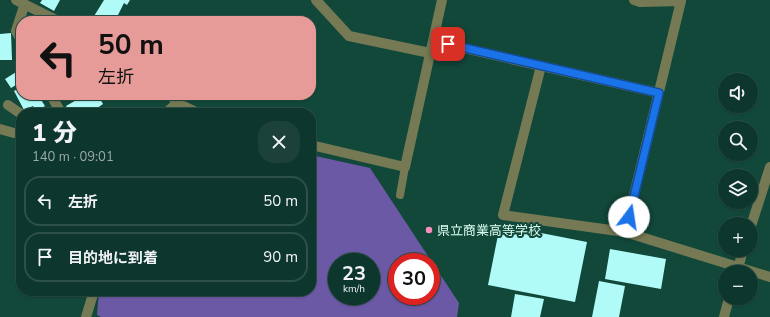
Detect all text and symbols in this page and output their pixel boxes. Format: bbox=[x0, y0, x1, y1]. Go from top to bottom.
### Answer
text: 50 m bbox=[98, 26, 164, 64]
pin bbox=[431, 27, 465, 61]
icon: left bbox=[32, 32, 84, 84]
icon: arrive bbox=[437, 33, 459, 55]
text: 左折 bbox=[98, 65, 134, 89]
map controls bbox=[718, 73, 758, 305]
button: sound bbox=[718, 73, 758, 113]
text: 1 分 bbox=[32, 117, 77, 149]
button: close bbox=[258, 121, 300, 163]
button: search bbox=[718, 121, 758, 161]
text: 140 m · 09:01 bbox=[32, 148, 114, 166]
button: layers bbox=[718, 169, 758, 209]
icon: left bbox=[34, 190, 56, 212]
text: 50 m bbox=[263, 191, 298, 211]
text: 左折 bbox=[68, 192, 98, 212]
position arrow bbox=[608, 196, 650, 238]
button: + bbox=[718, 217, 758, 257]
place label: 県立商業高等学校 bbox=[437, 222, 541, 240]
marker: 県立商業高等学校 bbox=[424, 225, 434, 235]
icon: arrive bbox=[34, 246, 56, 268]
text: 90 m bbox=[263, 247, 298, 267]
text: 目的地に到着 bbox=[68, 248, 158, 268]
speed limit sign: 30 bbox=[388, 253, 440, 305]
text: 23 bbox=[342, 260, 366, 287]
button: − bbox=[718, 265, 758, 305]
text: km/h bbox=[343, 282, 365, 296]

